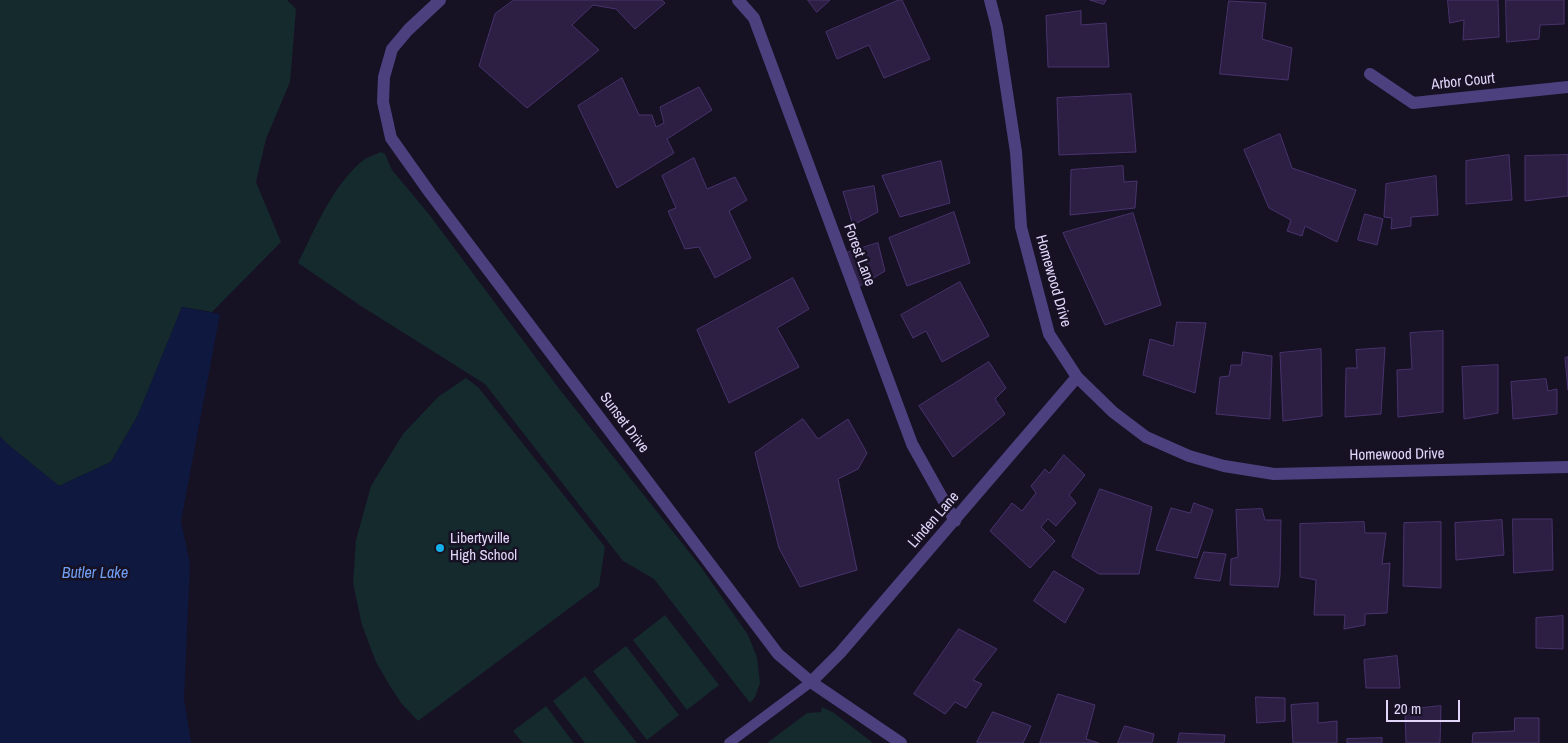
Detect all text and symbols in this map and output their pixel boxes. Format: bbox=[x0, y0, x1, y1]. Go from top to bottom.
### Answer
street label: Arbor Court bbox=[1430, 70, 1496, 94]
street label: Forest Lane bbox=[839, 221, 879, 289]
street label: Homewood Drive bbox=[1031, 233, 1075, 329]
street label: Sunset Drive bbox=[595, 389, 653, 457]
street label: Homewood Drive bbox=[1349, 445, 1445, 465]
street label: Linden Lane bbox=[905, 488, 963, 552]
place label: Libertyville High School bbox=[450, 530, 517, 565]
marker: Libertyville High School bbox=[434, 542, 446, 554]
water label: Butler Lake bbox=[62, 564, 128, 584]
scale bar bbox=[1388, 690, 1462, 722]
text: 20 m bbox=[1394, 698, 1421, 719]

